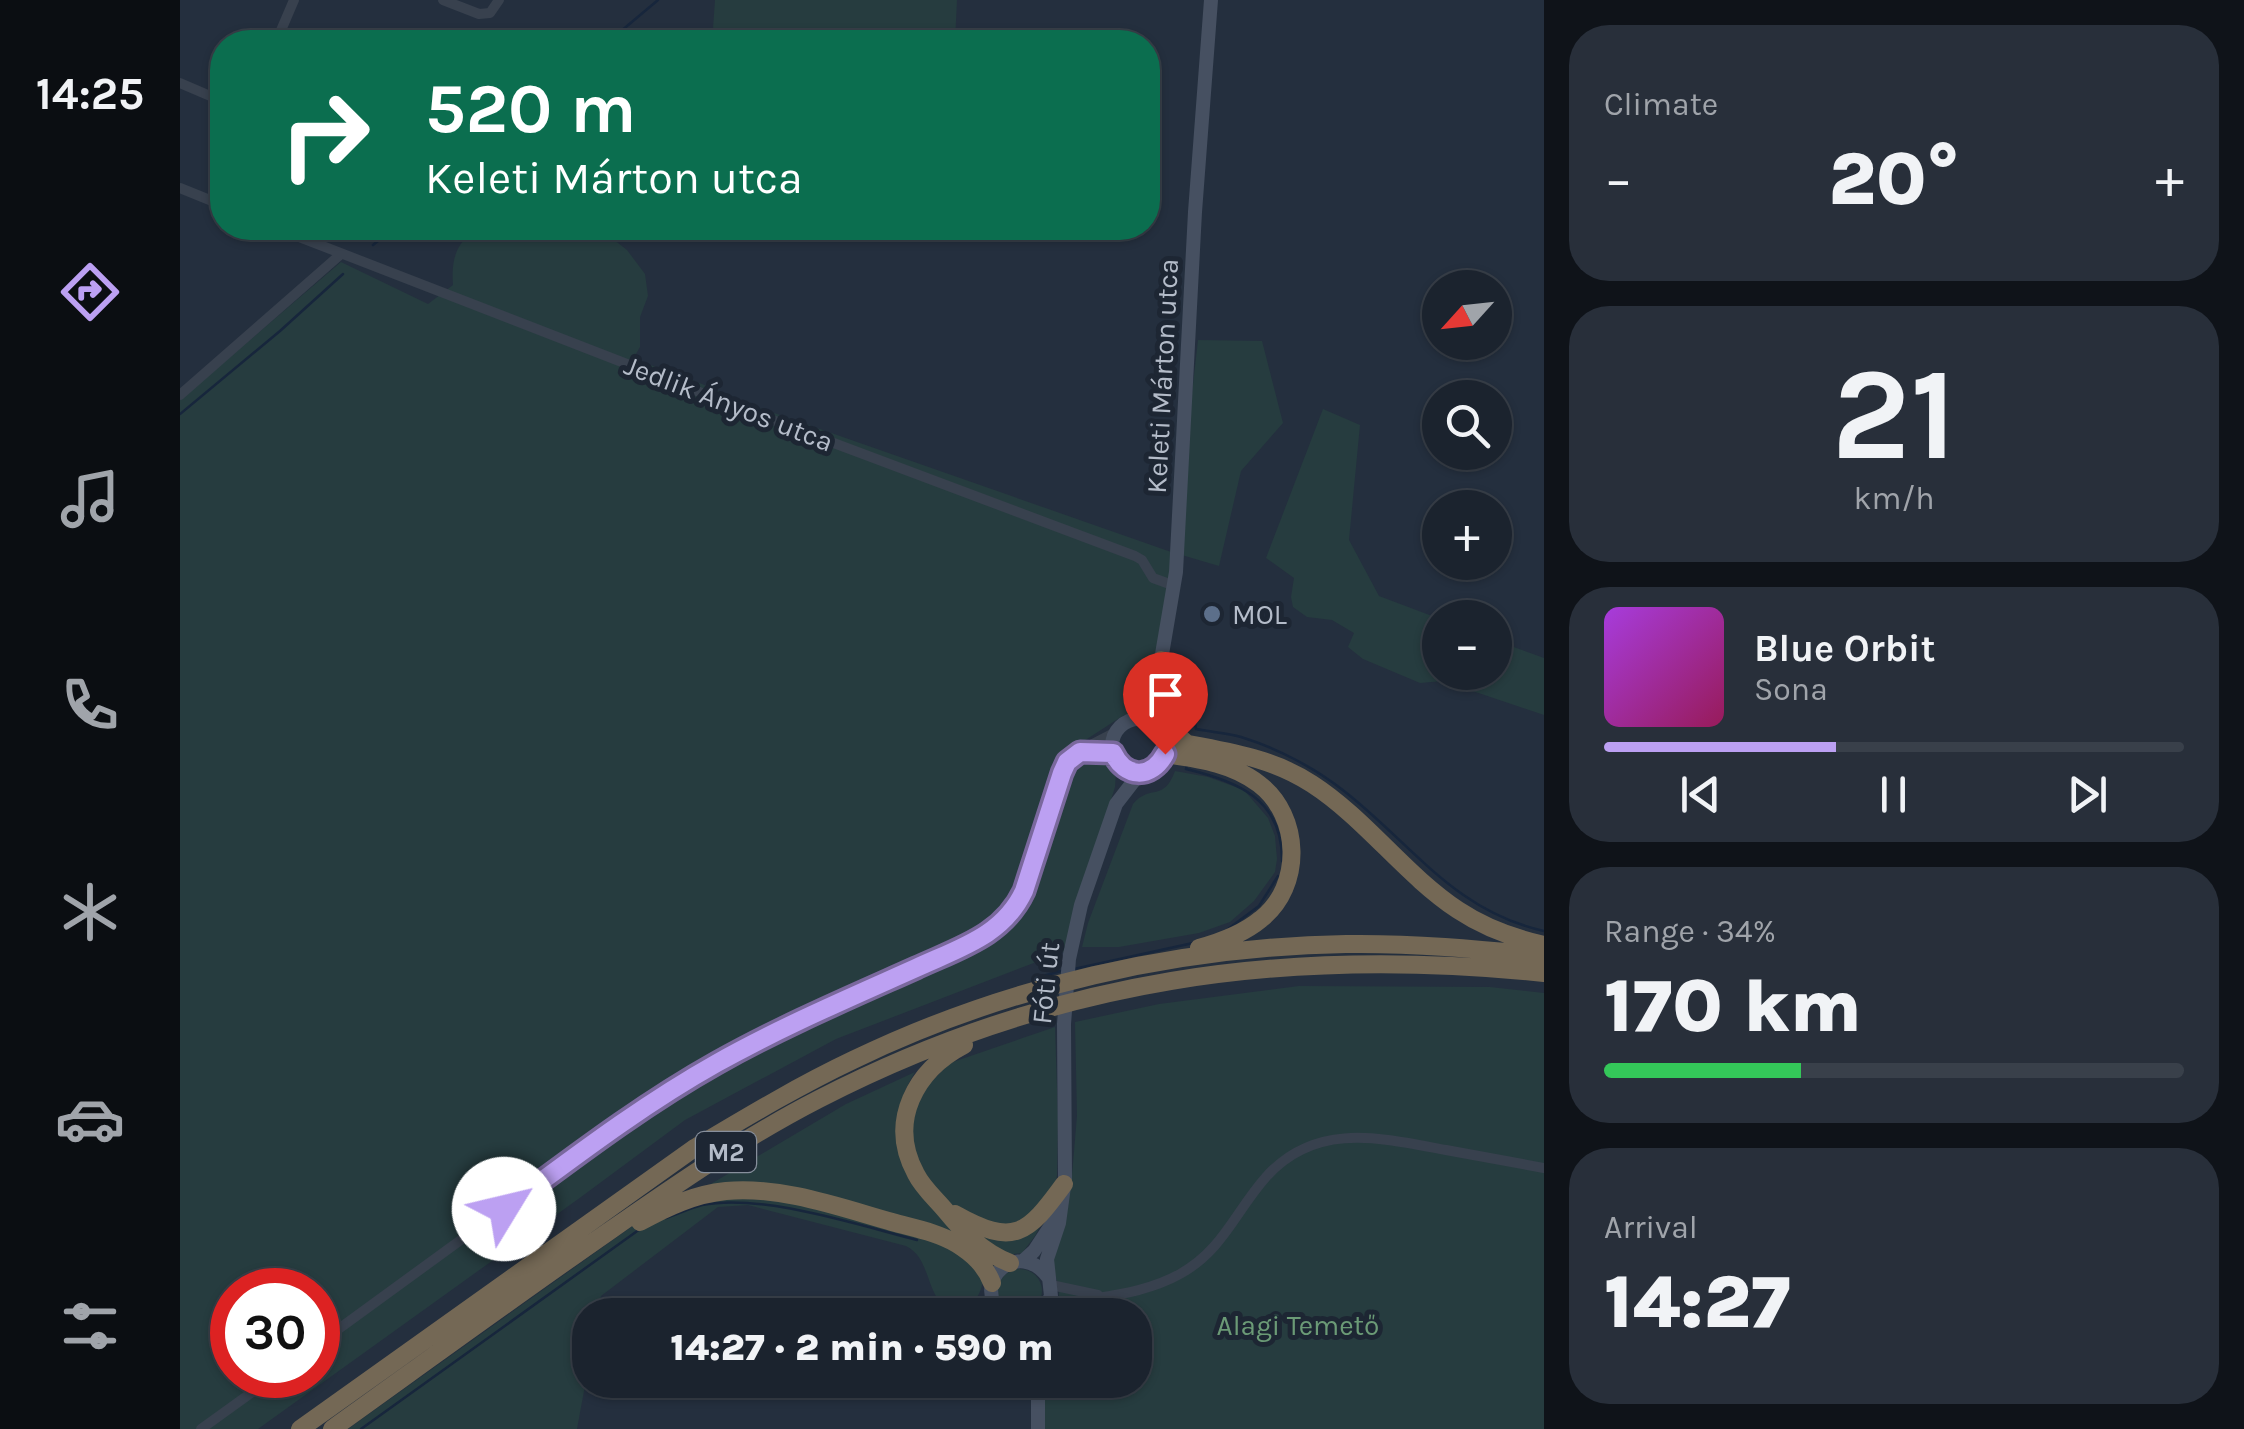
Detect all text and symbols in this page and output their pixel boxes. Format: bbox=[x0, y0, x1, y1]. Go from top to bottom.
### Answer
text: 14:25 bbox=[36, 68, 144, 120]
text: 520 m bbox=[425, 68, 637, 150]
icon: right bbox=[260, 70, 390, 200]
text: Climate bbox=[1604, 86, 1718, 123]
text: 20° bbox=[1829, 135, 1959, 223]
text: − bbox=[1604, 147, 1633, 211]
text: + bbox=[2155, 147, 2184, 211]
text: Keleti Márton utca bbox=[425, 152, 803, 204]
icon: directions bbox=[55, 257, 125, 327]
street label: Keleti Márton utca bbox=[1140, 258, 1185, 494]
north arrow bbox=[1422, 270, 1512, 360]
map controls bbox=[1422, 270, 1512, 690]
text: 21 bbox=[1832, 339, 1957, 491]
street label: Jedlik Ányos utca bbox=[620, 348, 838, 458]
button: search bbox=[1422, 380, 1512, 470]
icon: music bbox=[55, 464, 125, 534]
text: km/h bbox=[1853, 480, 1935, 517]
button: + bbox=[1422, 490, 1512, 580]
place label: MOL bbox=[1232, 598, 1287, 631]
button: − bbox=[1422, 600, 1512, 690]
marker: MOL bbox=[1201, 603, 1223, 625]
text: Blue Orbit bbox=[1754, 626, 1935, 671]
pin bbox=[1123, 652, 1208, 755]
icon: arrive bbox=[1138, 667, 1193, 722]
icon: phone bbox=[55, 670, 125, 740]
text: Sona bbox=[1754, 671, 1828, 708]
icon: previous bbox=[1673, 767, 1728, 822]
icon: pause bbox=[1866, 767, 1921, 822]
icon: next bbox=[2060, 767, 2115, 822]
icon: climate bbox=[55, 877, 125, 947]
text: Range · 34% bbox=[1604, 913, 1776, 950]
street label: Fóti út bbox=[1025, 940, 1066, 1026]
text: 170 km bbox=[1604, 962, 1862, 1050]
icon: car bbox=[55, 1084, 125, 1154]
road number: M2 bbox=[696, 1132, 756, 1172]
position arrow bbox=[452, 1157, 556, 1261]
text: Arrival bbox=[1604, 1209, 1698, 1246]
text: 14:27 bbox=[1604, 1258, 1791, 1346]
speed limit sign: 30 bbox=[210, 1268, 340, 1398]
icon: filters bbox=[55, 1291, 125, 1361]
park label: Alagi Temető bbox=[1217, 1309, 1379, 1342]
text: 14:27 · 2 min · 590 m bbox=[670, 1325, 1054, 1370]

